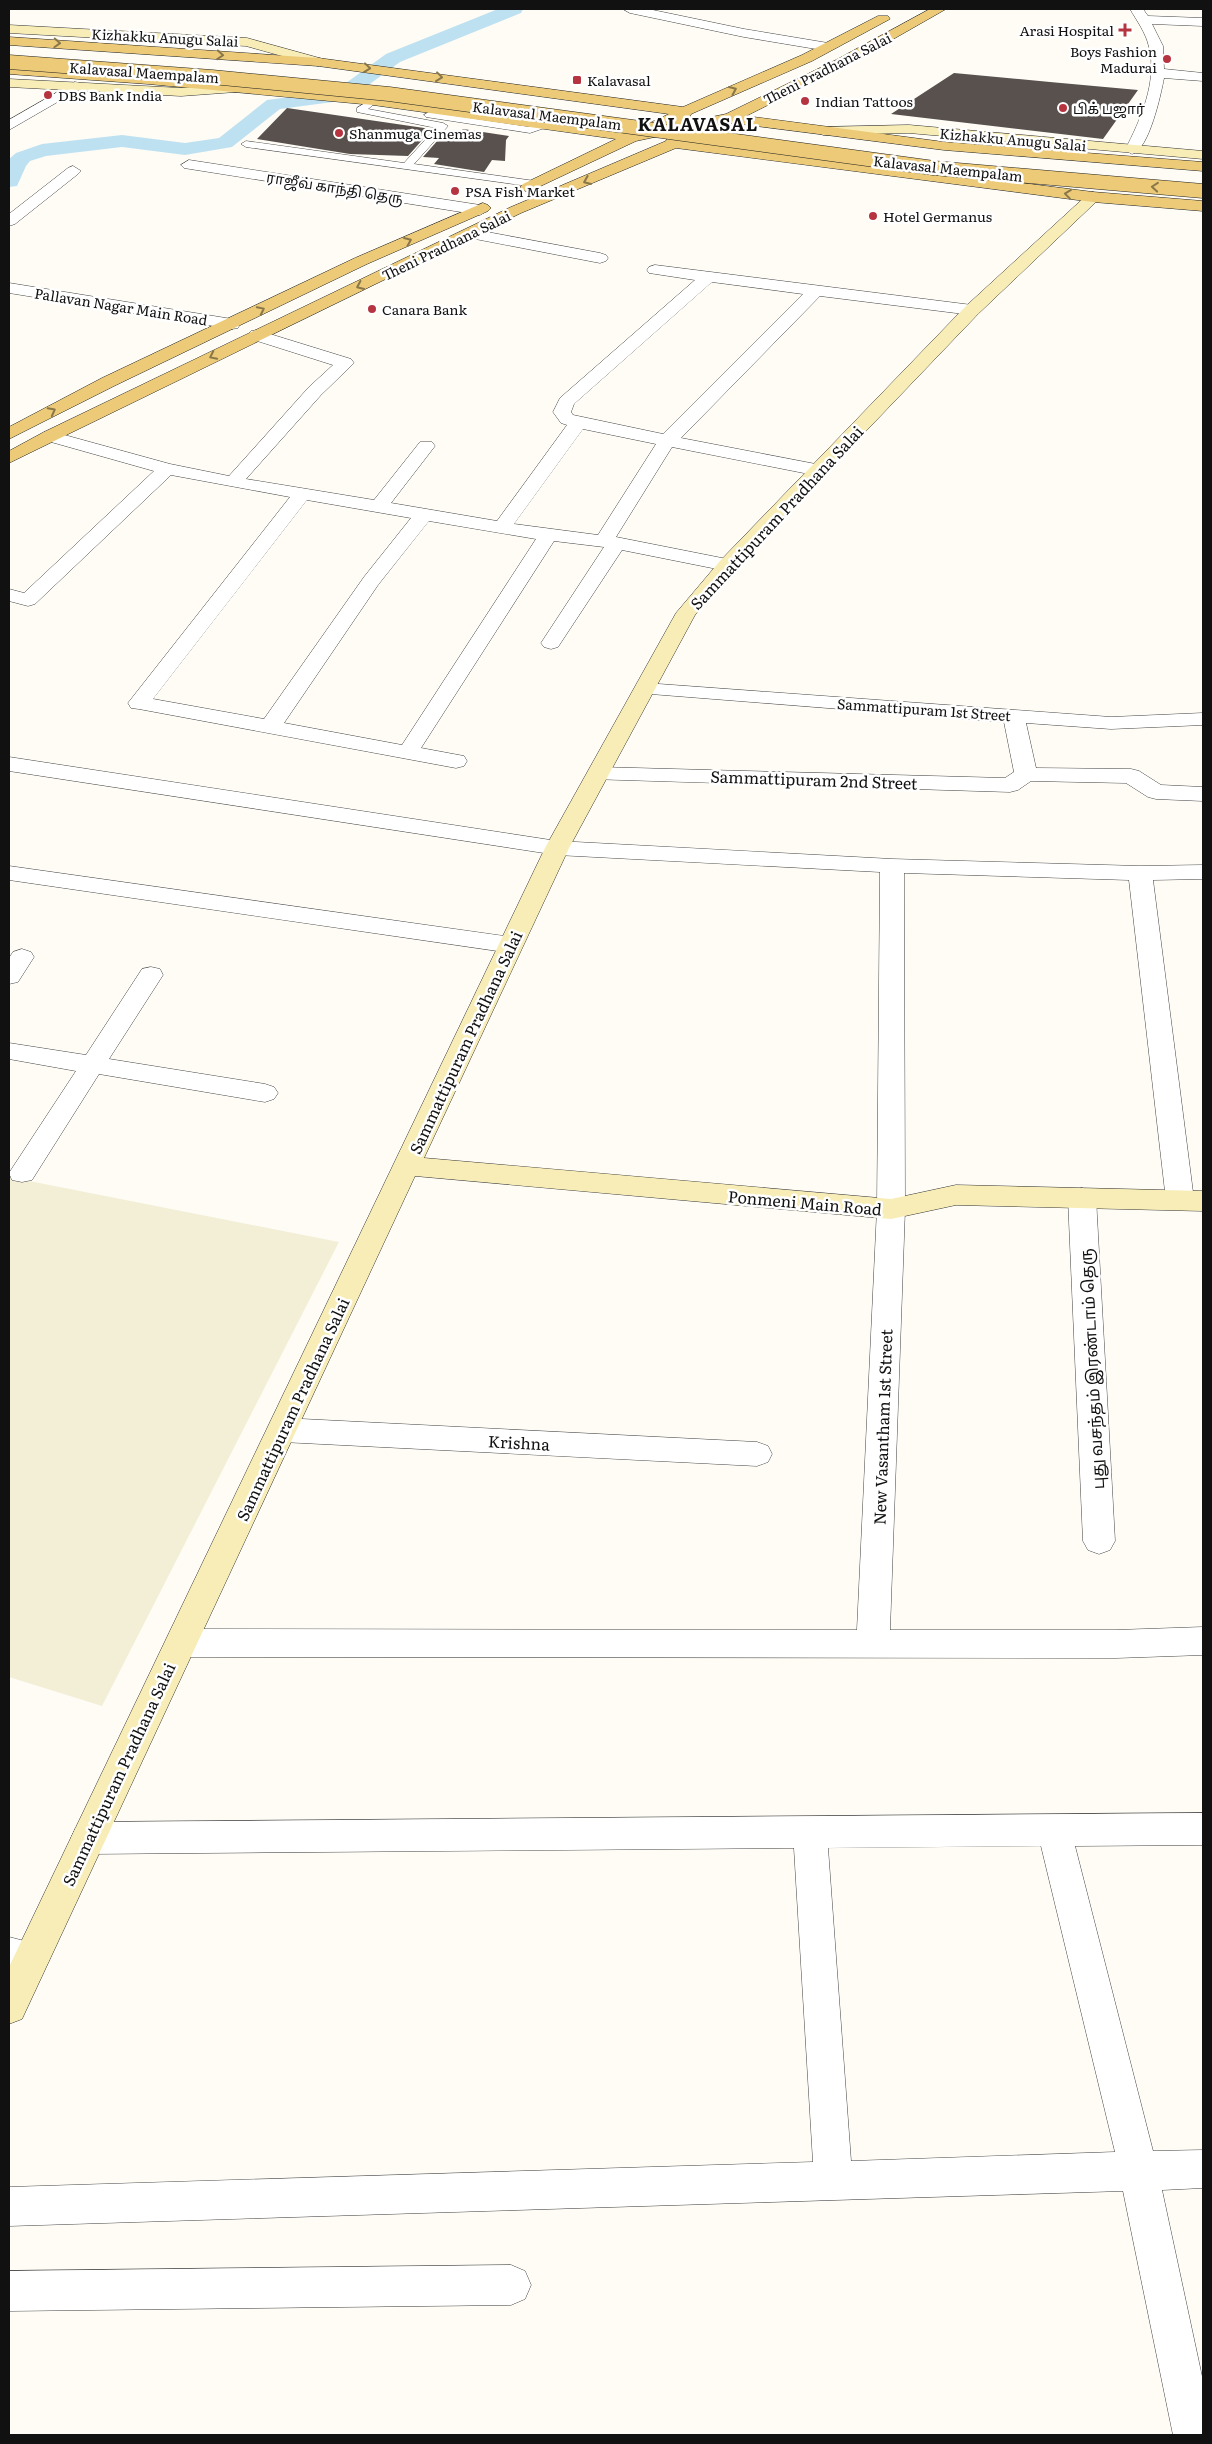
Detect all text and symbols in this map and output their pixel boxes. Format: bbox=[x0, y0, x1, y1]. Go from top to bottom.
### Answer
place label: Arasi Hospital bbox=[1020, 20, 1114, 40]
street label: Kizhakku Anugu Salai bbox=[91, 23, 239, 51]
marker: Arasi Hospital bbox=[1118, 23, 1132, 37]
street label: Theni Pradhana Salai bbox=[760, 27, 895, 109]
one-way arrow bbox=[54, 38, 62, 49]
place label: Boys Fashion Madurai bbox=[1070, 41, 1157, 77]
one-way arrow bbox=[216, 49, 224, 60]
marker: Boys Fashion Madurai bbox=[1161, 53, 1173, 65]
street label: Kalavasal Maempalam bbox=[68, 57, 220, 87]
one-way arrow bbox=[364, 63, 372, 74]
place label: Kalavasal bbox=[587, 70, 651, 90]
one-way arrow bbox=[436, 71, 444, 82]
marker: Kalavasal bbox=[571, 74, 583, 86]
place label: DBS Bank India bbox=[58, 85, 163, 105]
one-way arrow bbox=[728, 86, 737, 97]
marker: DBS Bank India bbox=[42, 89, 54, 101]
place label: Indian Tattoos bbox=[815, 91, 913, 111]
marker: Indian Tattoos bbox=[799, 95, 811, 107]
street label: Kalavasal Maempalam bbox=[471, 96, 623, 134]
place label: பிக் பஜார் bbox=[1073, 98, 1145, 119]
marker: பிக் பஜார் bbox=[1057, 102, 1069, 114]
district label: KALAVASAL bbox=[638, 110, 758, 137]
place label: Shanmuga Cinemas bbox=[349, 123, 481, 143]
street label: Kizhakku Anugu Salai bbox=[939, 123, 1088, 155]
marker: Shanmuga Cinemas bbox=[333, 127, 345, 139]
street label: Kalavasal Maempalam bbox=[872, 150, 1024, 186]
street label: ராஜீவ் காந்தி தெரு bbox=[265, 166, 405, 209]
one-way arrow bbox=[583, 175, 592, 185]
place label: PSA Fish Market bbox=[465, 181, 575, 201]
one-way arrow bbox=[1150, 182, 1158, 193]
marker: PSA Fish Market bbox=[449, 185, 461, 197]
one-way arrow bbox=[1063, 189, 1071, 200]
street label: Theni Pradhana Salai bbox=[378, 205, 514, 285]
place label: Hotel Germanus bbox=[883, 206, 992, 226]
marker: Hotel Germanus bbox=[867, 210, 879, 222]
one-way arrow bbox=[403, 236, 412, 247]
one-way arrow bbox=[356, 280, 365, 291]
street label: Pallavan Nagar Main Road bbox=[33, 282, 209, 330]
place label: Canara Bank bbox=[382, 299, 468, 319]
marker: Canara Bank bbox=[366, 303, 378, 315]
one-way arrow bbox=[256, 306, 265, 316]
one-way arrow bbox=[210, 350, 219, 360]
one-way arrow bbox=[47, 407, 56, 417]
street label: Sammattipuram Pradhana Salai bbox=[684, 420, 868, 614]
street label: Sammattipuram 1st Street bbox=[837, 693, 1012, 725]
street label: Sammattipuram 2nd Street bbox=[710, 763, 918, 795]
street label: Sammattipuram Pradhana Salai bbox=[403, 926, 527, 1158]
street label: Ponmeni Main Road bbox=[727, 1183, 883, 1221]
street label: புது வசந்தம் இரண்டாம் தெரு bbox=[1073, 1248, 1110, 1490]
street label: Sammattipuram Pradhana Salai bbox=[230, 1293, 354, 1525]
street label: New Vasantham 1st Street bbox=[867, 1328, 897, 1525]
street label: Krishna bbox=[487, 1428, 551, 1456]
street label: Sammattipuram Pradhana Salai bbox=[56, 1658, 180, 1890]

